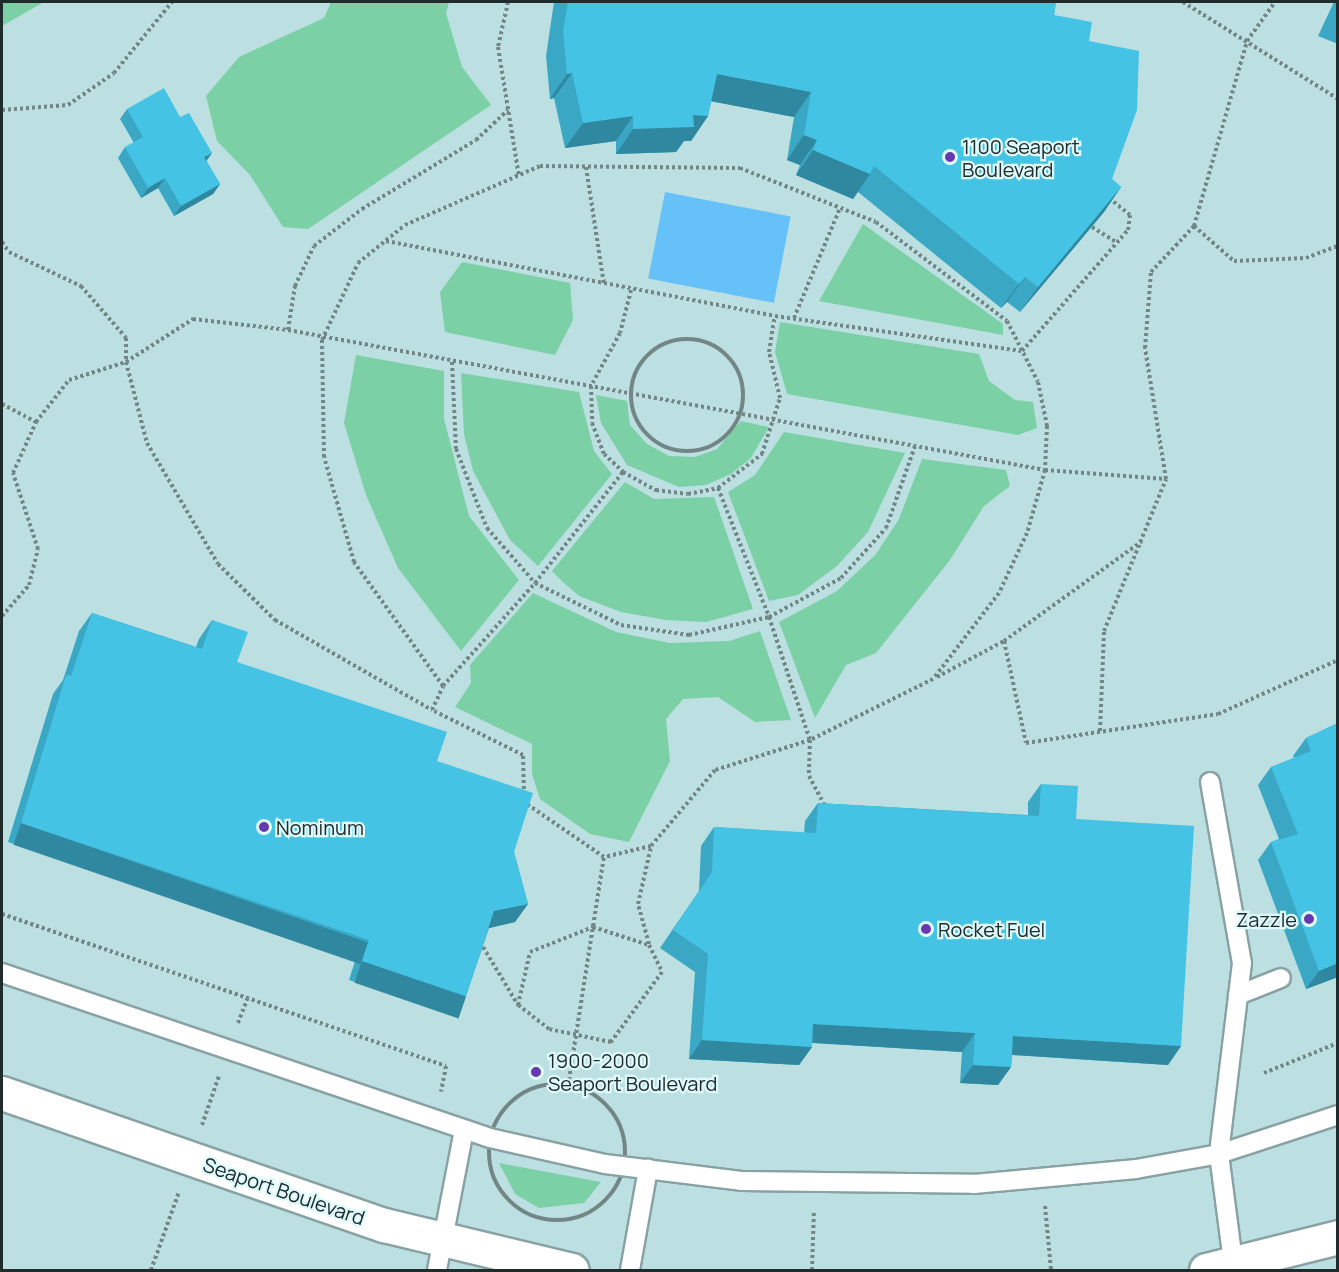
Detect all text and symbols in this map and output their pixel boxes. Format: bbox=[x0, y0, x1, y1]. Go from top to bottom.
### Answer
place label: 1100 Seaport Boulevard bbox=[962, 134, 1080, 181]
marker: 1100 Seaport Boulevard bbox=[943, 150, 957, 164]
place label: Nominum bbox=[276, 815, 364, 839]
marker: Nominum bbox=[257, 820, 271, 834]
place label: Zazzle bbox=[1236, 907, 1297, 931]
marker: Zazzle bbox=[1302, 912, 1316, 926]
place label: Rocket Fuel bbox=[938, 917, 1045, 941]
marker: Rocket Fuel bbox=[919, 922, 933, 936]
place label: 1900-2000 Seaport Boulevard bbox=[548, 1048, 717, 1095]
marker: 1900-2000 Seaport Boulevard bbox=[529, 1065, 543, 1079]
street label: Seaport Boulevard bbox=[200, 1152, 368, 1230]

